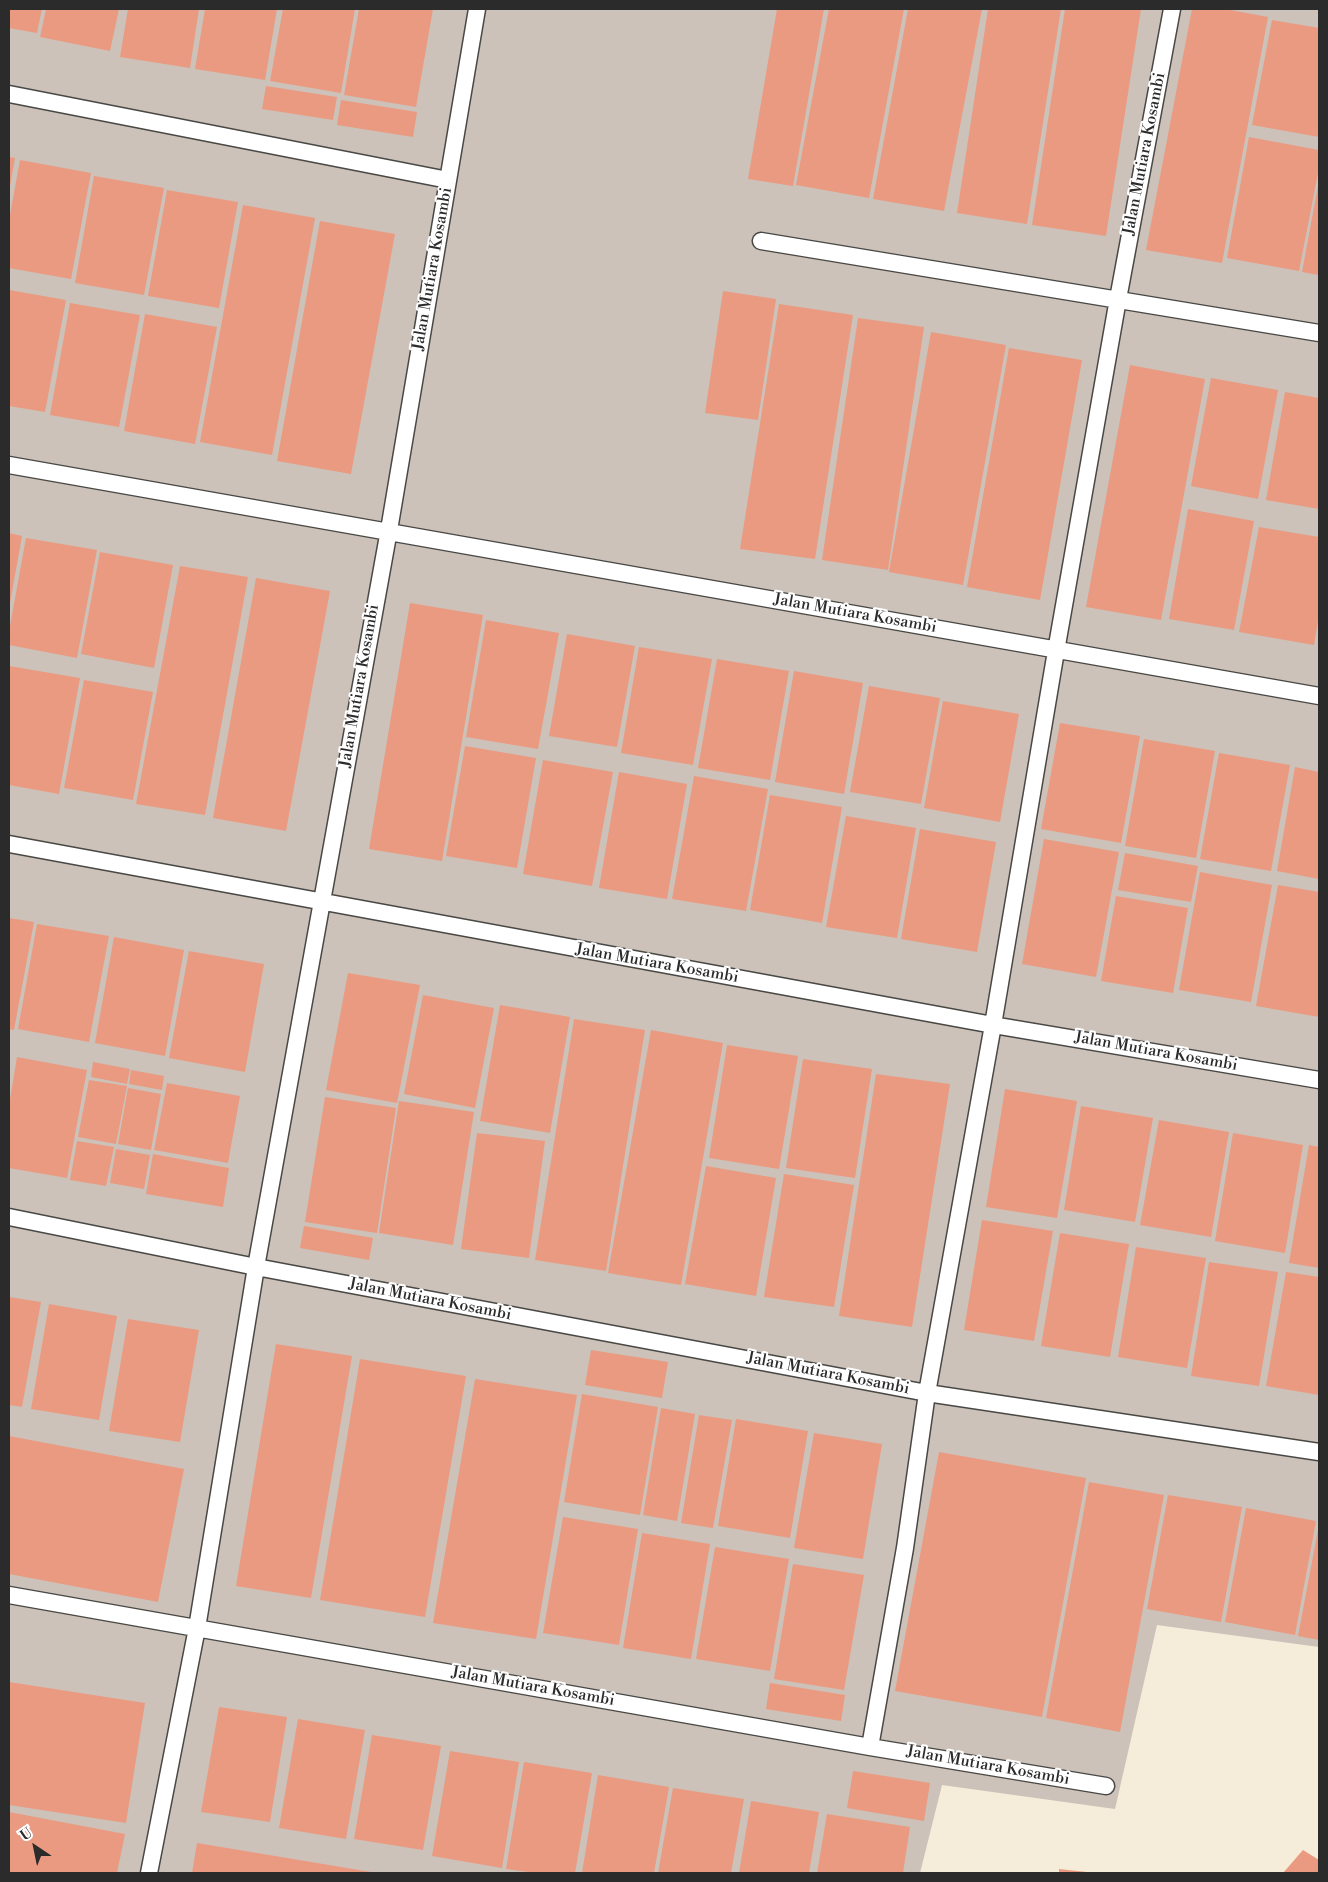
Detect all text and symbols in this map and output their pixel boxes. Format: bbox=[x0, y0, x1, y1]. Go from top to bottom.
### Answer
street label: Jalan Mutiara Kosambi bbox=[1120, 71, 1170, 237]
street label: Jalan Mutiara Kosambi bbox=[409, 186, 457, 352]
street label: Jalan Mutiara Kosambi bbox=[772, 590, 938, 638]
street label: Jalan Mutiara Kosambi bbox=[336, 603, 384, 769]
street label: Jalan Mutiara Kosambi bbox=[574, 940, 740, 988]
street label: Jalan Mutiara Kosambi bbox=[1073, 1028, 1239, 1076]
street label: Jalan Mutiara Kosambi bbox=[347, 1275, 513, 1325]
street label: Jalan Mutiara Kosambi bbox=[745, 1349, 911, 1399]
street label: Jalan Mutiara Kosambi bbox=[450, 1663, 616, 1711]
street label: Jalan Mutiara Kosambi bbox=[905, 1742, 1071, 1790]
north arrow bbox=[10, 1822, 60, 1872]
text: U bbox=[17, 1824, 36, 1845]

